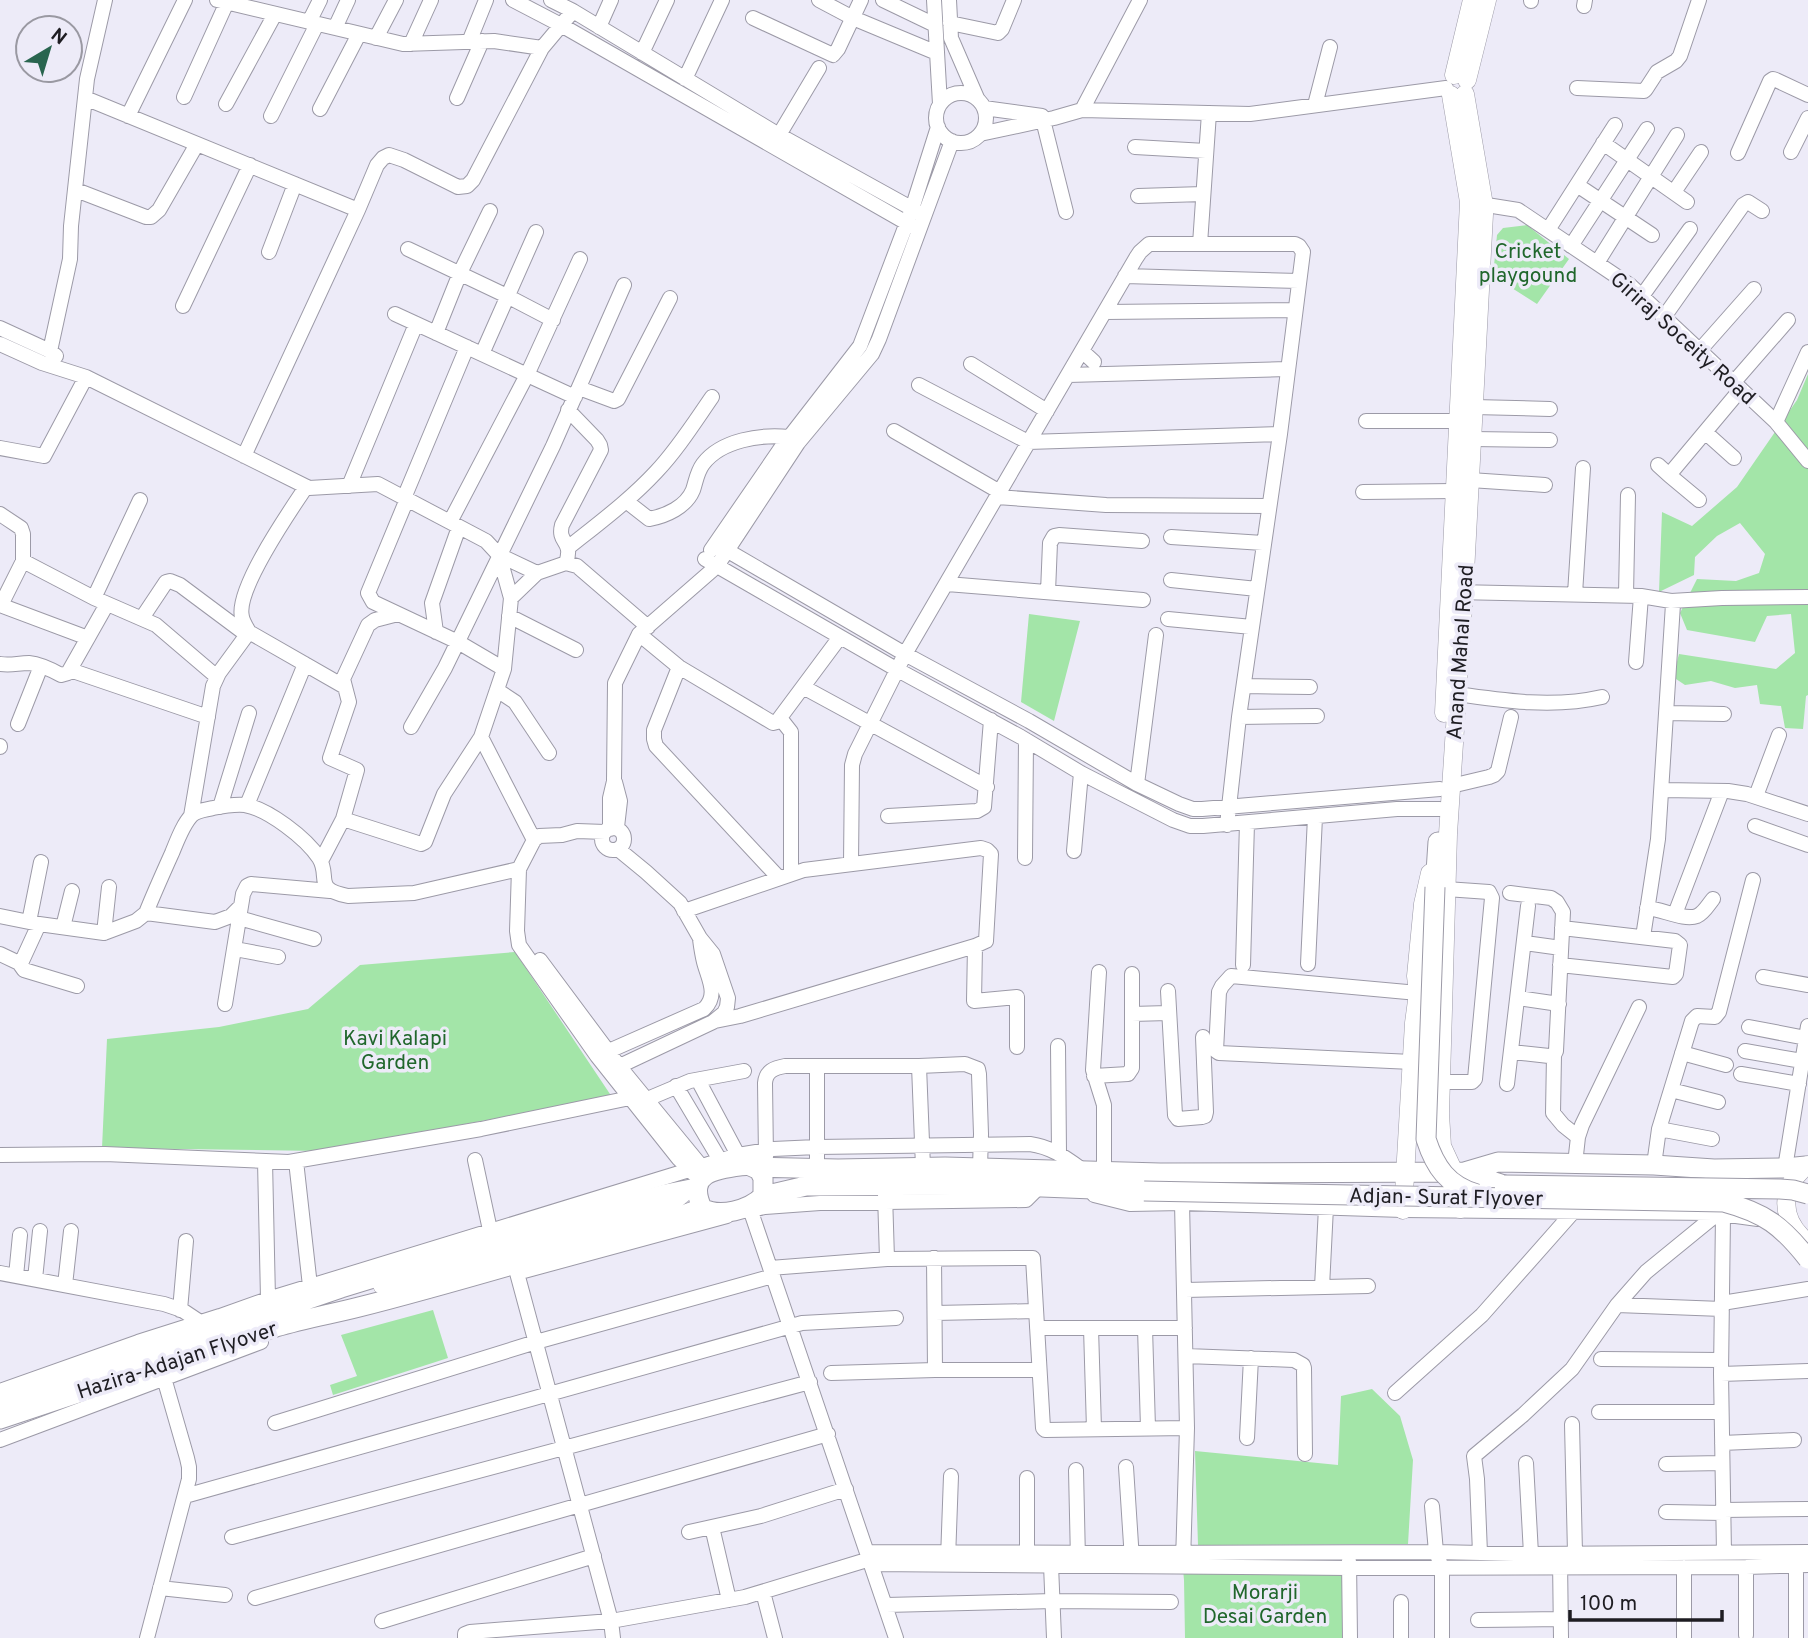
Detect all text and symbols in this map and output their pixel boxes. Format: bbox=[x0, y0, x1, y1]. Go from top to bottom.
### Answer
north arrow bbox=[14, 14, 84, 84]
text: N bbox=[45, 24, 71, 51]
park label: Cricket playgound bbox=[1479, 239, 1577, 290]
street label: Giriraj Soceity Road bbox=[1604, 267, 1760, 412]
street label: Anand Mahal Road bbox=[1442, 564, 1481, 741]
park label: Kavi Kalapi Garden bbox=[343, 1026, 447, 1077]
street label: Adjan- Surat Flyover bbox=[1349, 1183, 1543, 1214]
street label: Hazira-Adajan Flyover bbox=[74, 1316, 281, 1407]
scale bar bbox=[1570, 1578, 1722, 1622]
park label: Morarji Desai Garden bbox=[1203, 1580, 1327, 1631]
text: 100 m bbox=[1580, 1591, 1637, 1618]

